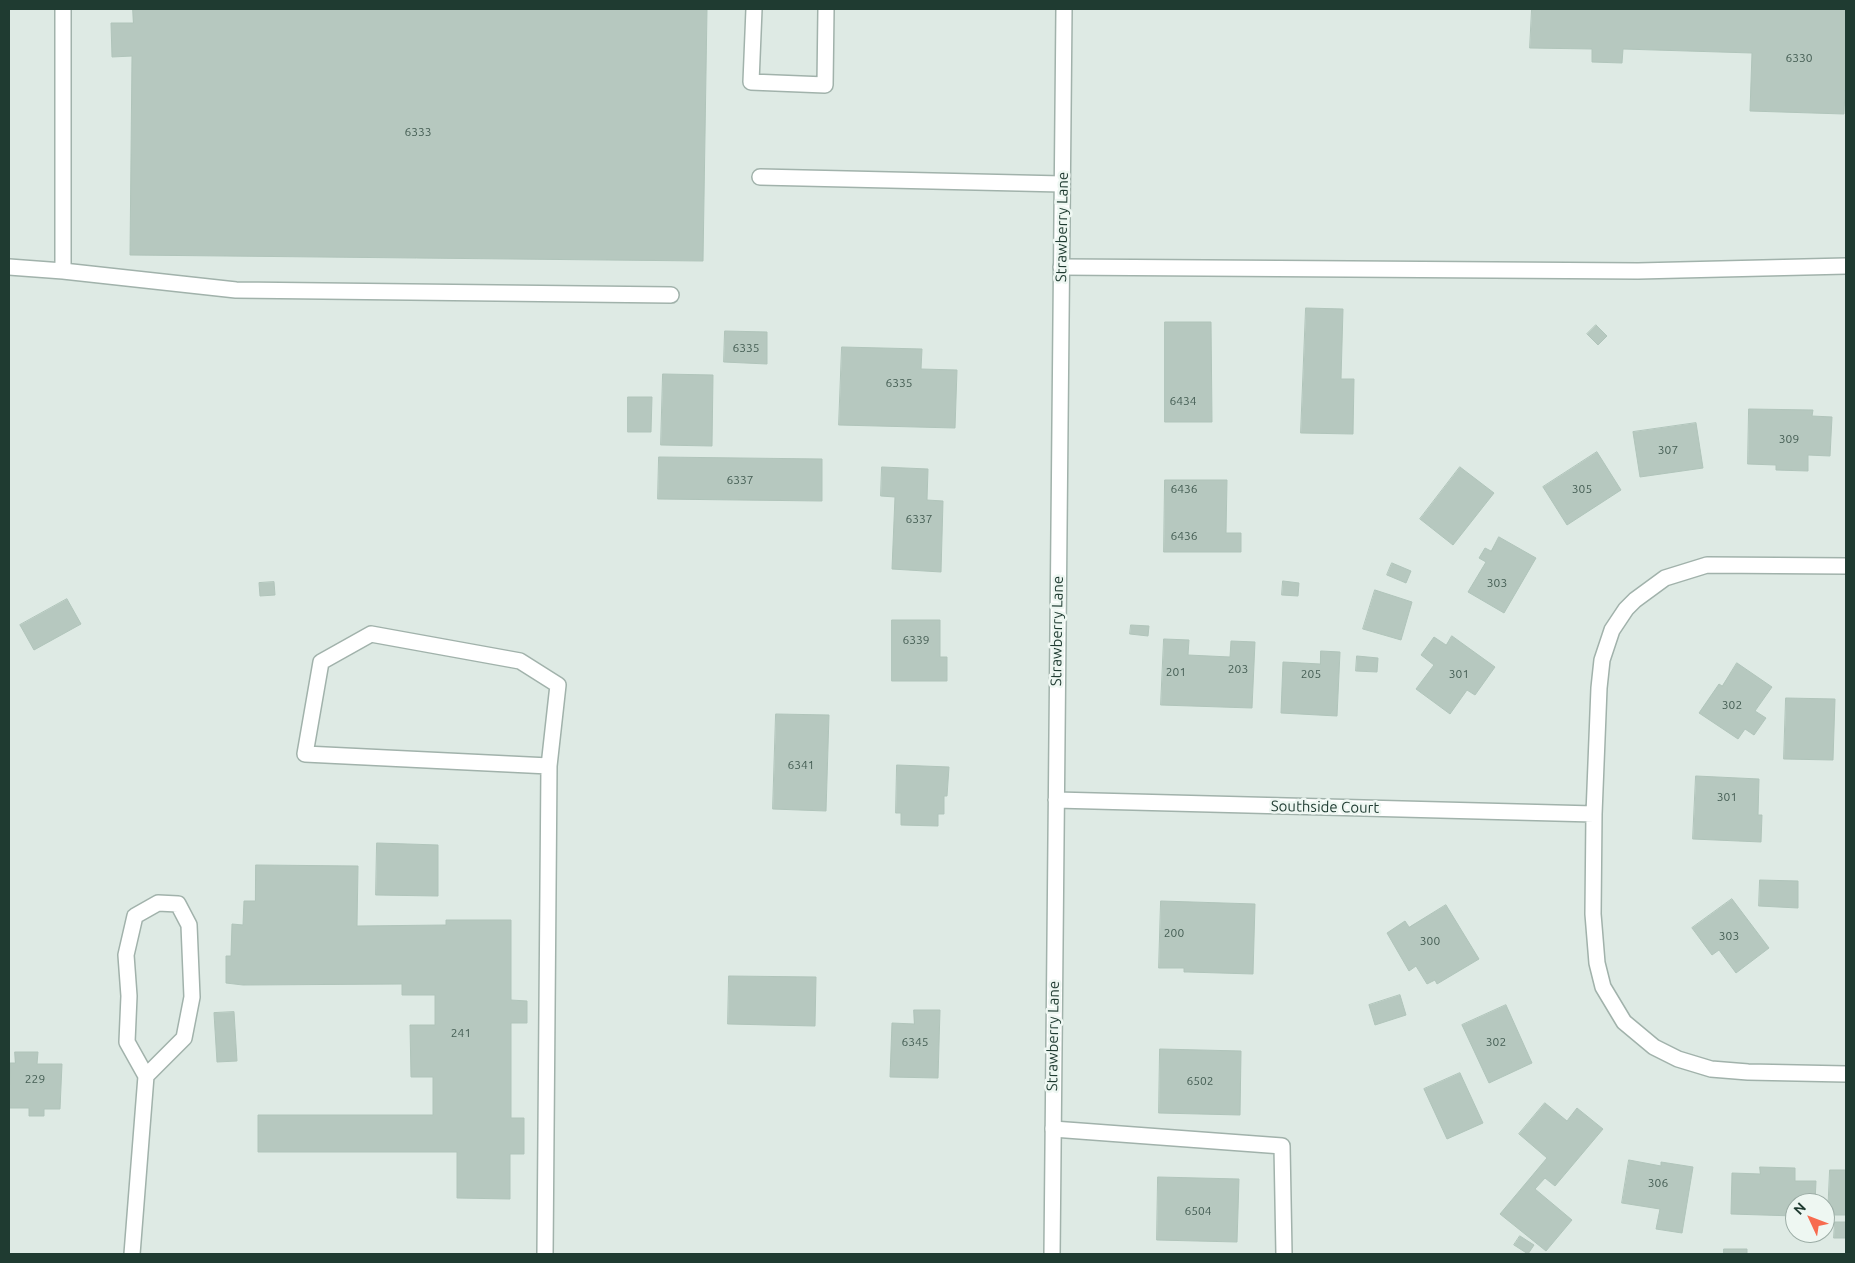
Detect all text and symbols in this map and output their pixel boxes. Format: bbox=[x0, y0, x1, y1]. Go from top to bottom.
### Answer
house number: 6330 bbox=[1785, 51, 1813, 65]
house number: 6333 bbox=[404, 125, 432, 139]
street label: Strawberry Lane bbox=[1052, 172, 1072, 282]
house number: 6335 bbox=[732, 341, 760, 355]
house number: 6335 bbox=[885, 376, 913, 390]
house number: 6434 bbox=[1169, 394, 1197, 408]
house number: 309 bbox=[1779, 432, 1799, 446]
house number: 307 bbox=[1658, 443, 1678, 457]
house number: 6337 bbox=[726, 473, 754, 487]
house number: 6436 bbox=[1170, 482, 1198, 496]
house number: 305 bbox=[1572, 482, 1592, 496]
house number: 6337 bbox=[905, 512, 933, 526]
house number: 6436 bbox=[1170, 529, 1198, 543]
street label: Strawberry Lane bbox=[1047, 576, 1067, 686]
house number: 303 bbox=[1487, 576, 1507, 590]
house number: 6339 bbox=[902, 633, 930, 647]
house number: 203 bbox=[1228, 662, 1248, 676]
house number: 201 bbox=[1166, 665, 1186, 679]
house number: 205 bbox=[1301, 667, 1321, 681]
house number: 301 bbox=[1449, 667, 1469, 681]
house number: 302 bbox=[1722, 698, 1742, 712]
house number: 6341 bbox=[787, 758, 815, 772]
house number: 301 bbox=[1717, 790, 1737, 804]
street label: Southside Court bbox=[1271, 797, 1379, 817]
house number: 200 bbox=[1164, 926, 1184, 940]
house number: 303 bbox=[1719, 929, 1739, 943]
house number: 300 bbox=[1420, 934, 1440, 948]
street label: Strawberry Lane bbox=[1043, 981, 1063, 1091]
house number: 241 bbox=[451, 1026, 471, 1040]
house number: 6345 bbox=[901, 1035, 929, 1049]
house number: 302 bbox=[1486, 1035, 1506, 1049]
house number: 229 bbox=[25, 1072, 45, 1086]
house number: 6502 bbox=[1186, 1074, 1214, 1088]
house number: 306 bbox=[1648, 1176, 1668, 1190]
north arrow bbox=[1785, 1193, 1835, 1243]
text: N bbox=[1790, 1199, 1809, 1218]
house number: 6504 bbox=[1184, 1204, 1212, 1218]

